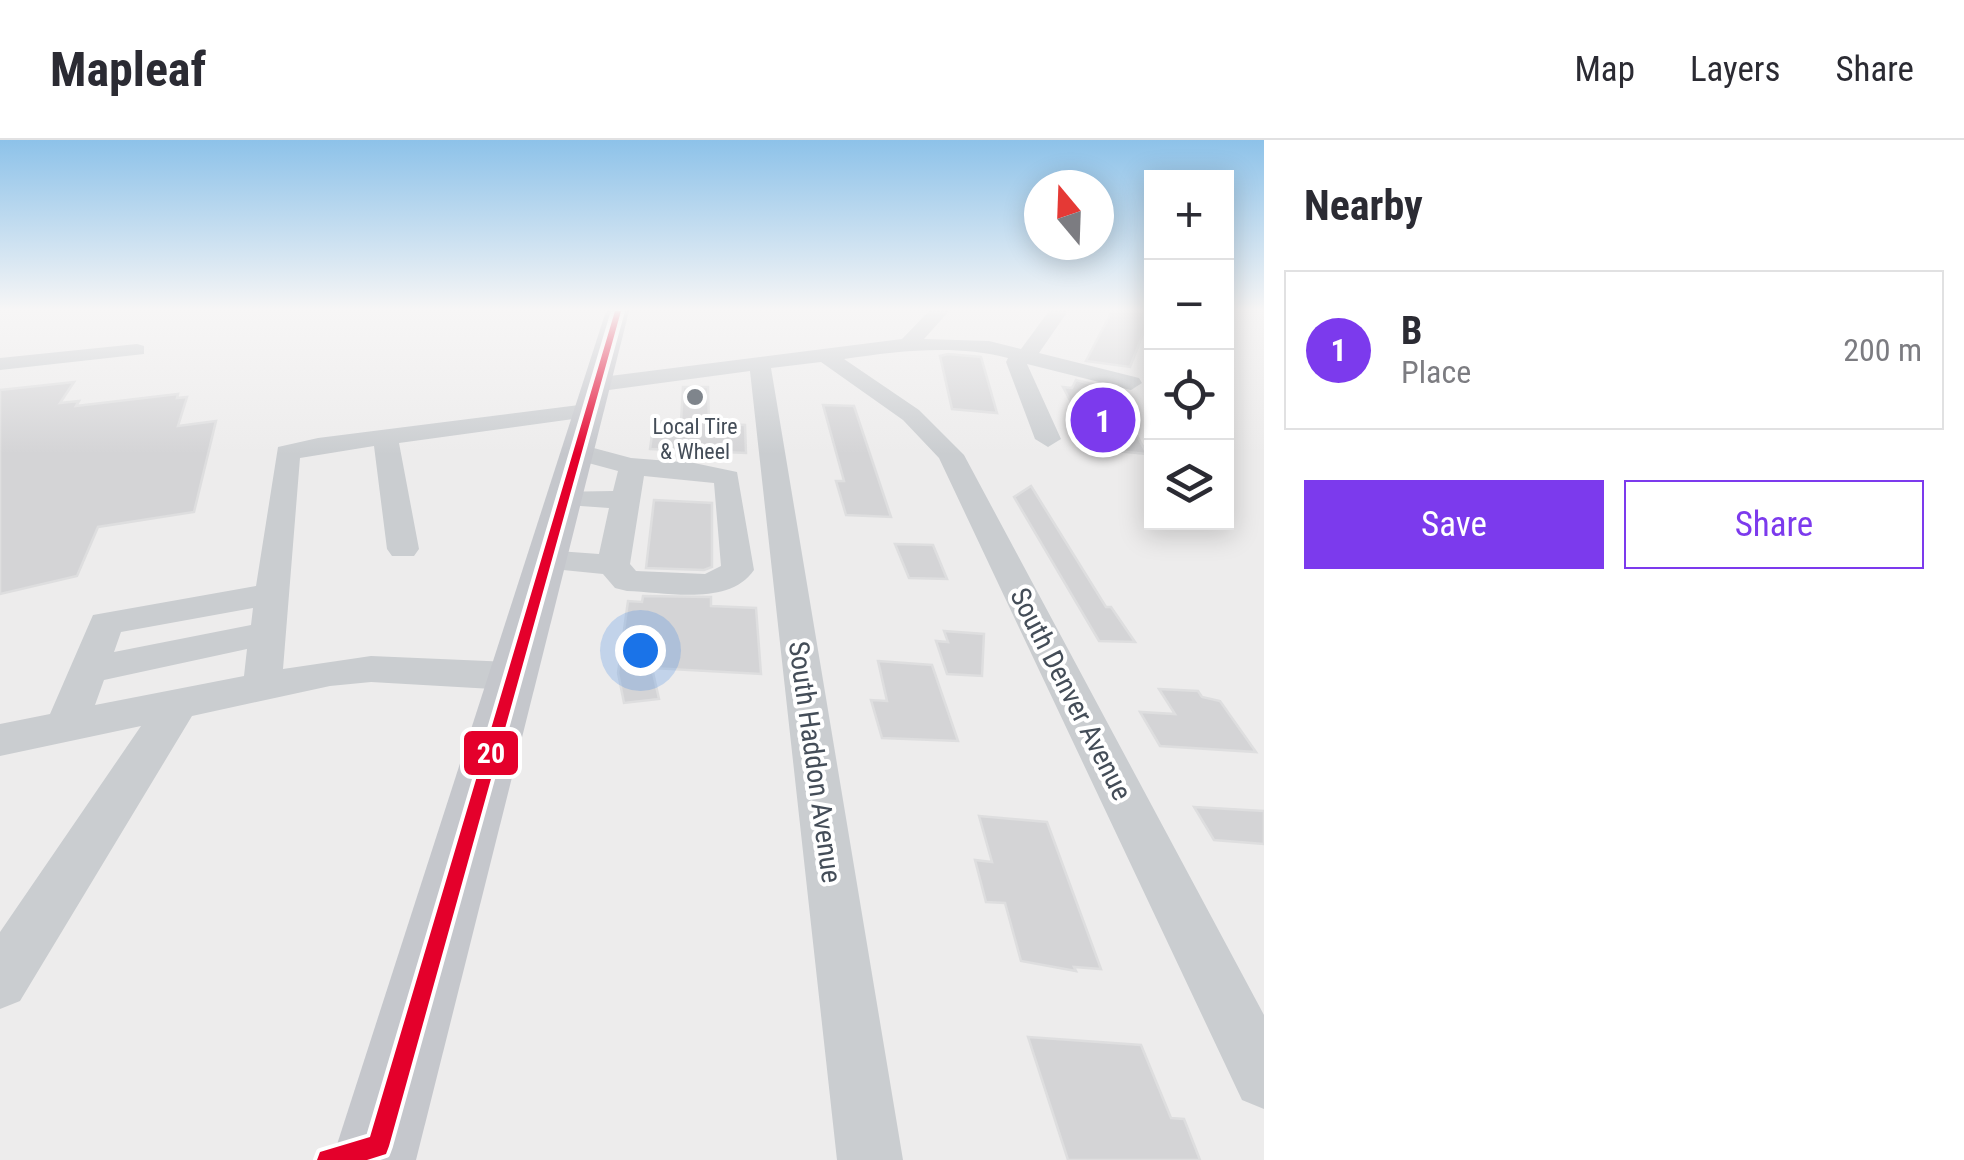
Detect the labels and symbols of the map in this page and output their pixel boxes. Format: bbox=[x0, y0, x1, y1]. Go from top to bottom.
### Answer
north arrow bbox=[1024, 170, 1114, 260]
pin: 1 bbox=[1070, 382, 1136, 458]
marker: Local Tire & Wheel bbox=[684, 386, 706, 408]
place label: Local Tire & Wheel bbox=[652, 414, 738, 464]
street label: South Denver Avenue bbox=[1003, 582, 1139, 806]
your location bbox=[615, 625, 666, 676]
street label: South Haddon Avenue bbox=[782, 639, 848, 885]
line badge: 20 bbox=[462, 729, 520, 777]
text: 20 bbox=[477, 737, 505, 770]

